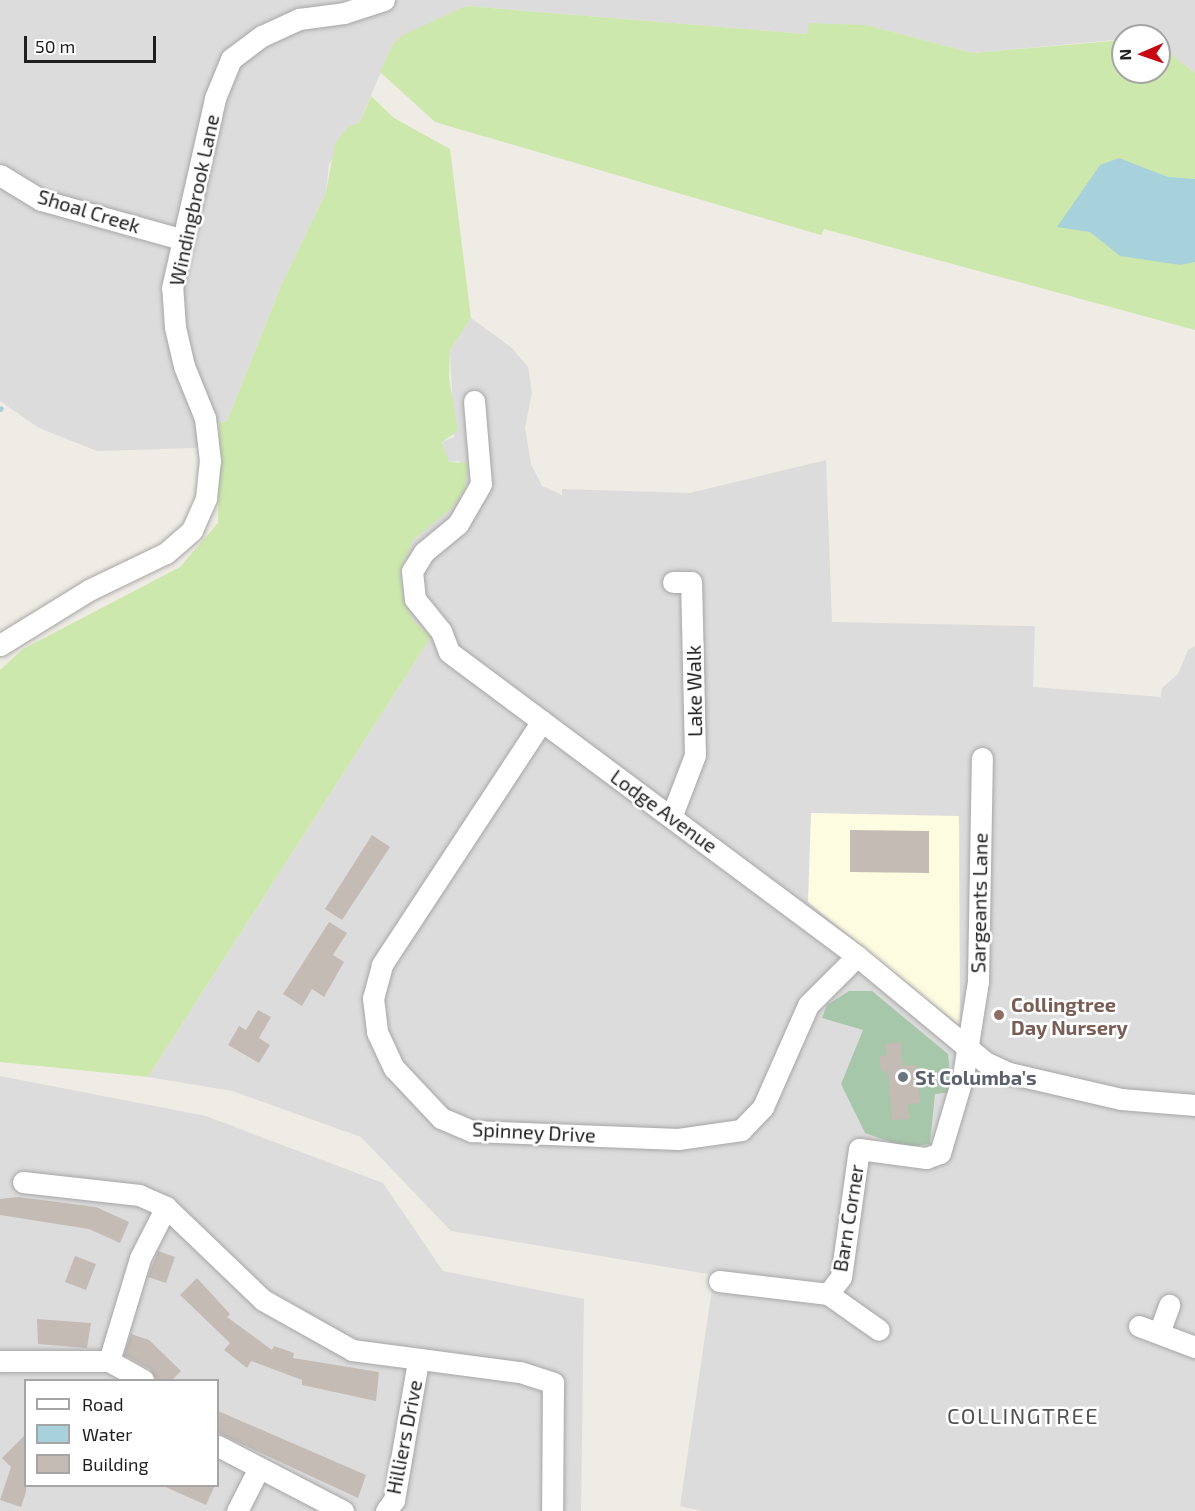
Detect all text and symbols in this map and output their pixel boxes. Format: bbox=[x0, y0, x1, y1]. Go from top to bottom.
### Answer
scale bar bbox=[27, 24, 159, 62]
north arrow bbox=[1111, 24, 1171, 84]
text: 50 m bbox=[35, 35, 75, 57]
text: N bbox=[1115, 48, 1134, 61]
street label: Windingbrook Lane bbox=[164, 112, 224, 288]
street label: Shoal Creek bbox=[35, 184, 143, 238]
street label: Lake Walk bbox=[681, 645, 707, 737]
street label: Lodge Avenue bbox=[606, 764, 722, 858]
street label: Sargeants Lane bbox=[966, 833, 992, 973]
place label: Collingtree Day Nursery bbox=[1011, 992, 1128, 1039]
marker: Collingtree Day Nursery bbox=[992, 1008, 1006, 1022]
place label: St Columba's bbox=[915, 1065, 1037, 1089]
marker: St Columba's bbox=[896, 1070, 910, 1084]
street label: Spinney Drive bbox=[471, 1117, 597, 1147]
street label: Barn Corner bbox=[828, 1162, 868, 1274]
street label: Hilliers Drive bbox=[381, 1378, 427, 1496]
legend bbox=[24, 1379, 219, 1487]
text: Road bbox=[82, 1393, 123, 1415]
district label: COLLINGTREE bbox=[947, 1403, 1099, 1429]
text: Water bbox=[82, 1423, 132, 1445]
text: Building bbox=[82, 1453, 149, 1475]

